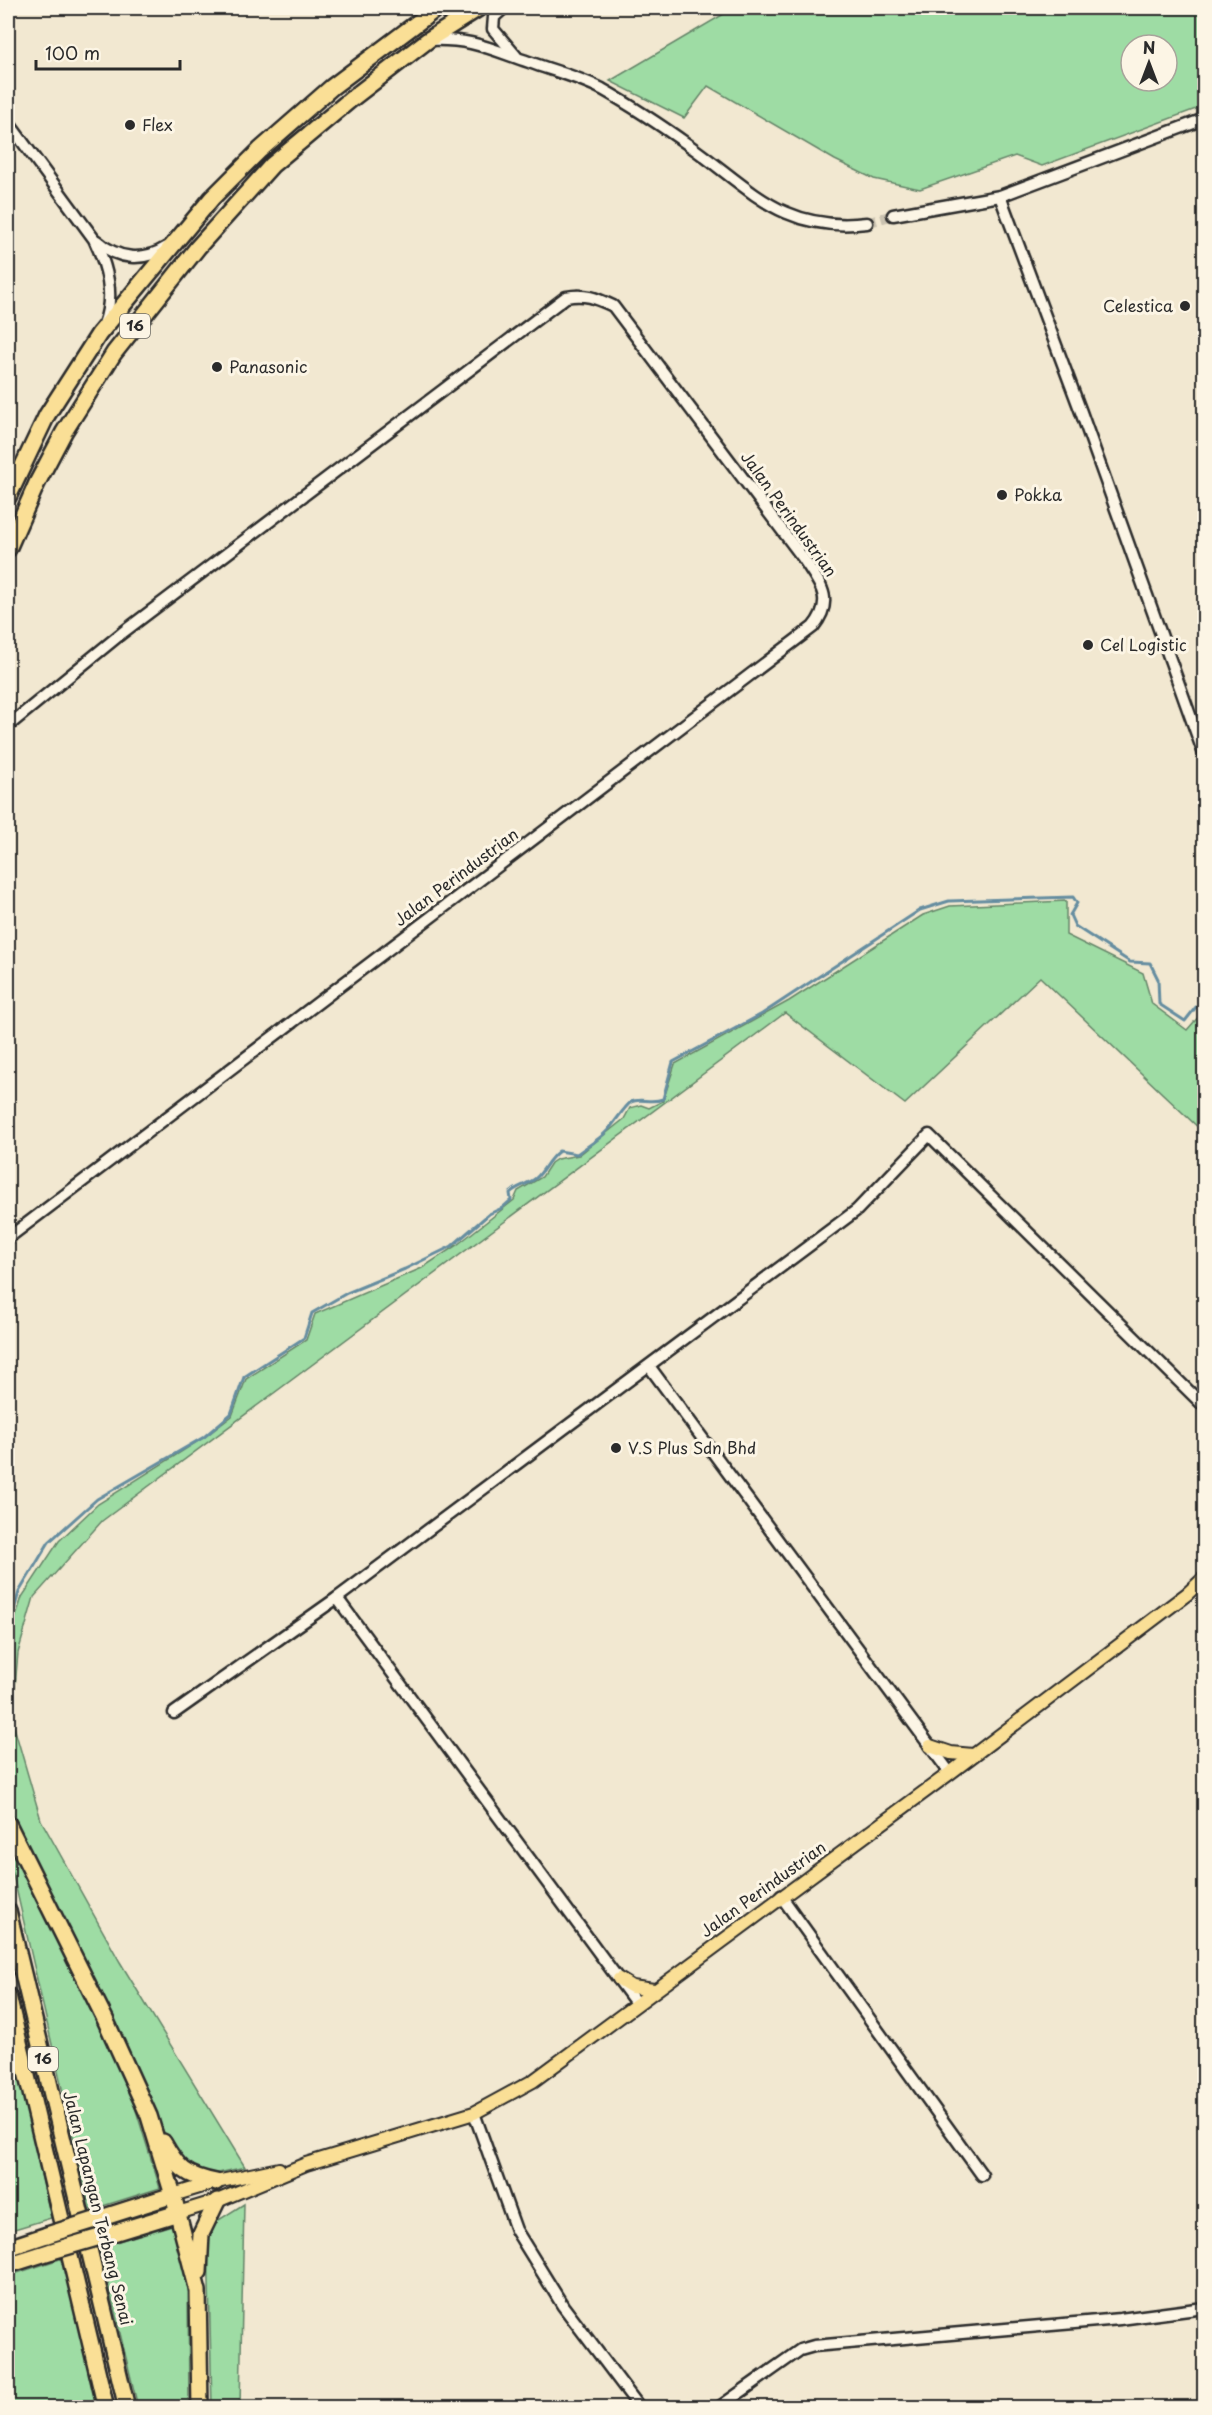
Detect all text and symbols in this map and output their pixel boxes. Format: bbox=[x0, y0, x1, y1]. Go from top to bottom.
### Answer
scale bar bbox=[36, 33, 180, 71]
north arrow bbox=[1119, 33, 1179, 93]
text: N bbox=[1143, 35, 1155, 59]
text: 100 m bbox=[45, 39, 100, 66]
place label: Flex bbox=[142, 112, 173, 136]
marker: Flex bbox=[123, 118, 137, 132]
place label: Celestica bbox=[1103, 293, 1173, 317]
marker: Celestica bbox=[1178, 299, 1192, 313]
road number: 16 bbox=[120, 314, 150, 338]
place label: Panasonic bbox=[229, 354, 307, 378]
marker: Panasonic bbox=[210, 360, 224, 374]
street label: Jalan Perindustrian bbox=[736, 446, 844, 581]
place label: Pokka bbox=[1014, 482, 1062, 506]
marker: Pokka bbox=[995, 488, 1009, 502]
place label: Cel Logistic bbox=[1100, 632, 1187, 656]
marker: Cel Logistic bbox=[1081, 638, 1095, 652]
street label: Jalan Perindustrian bbox=[388, 821, 523, 931]
place label: V.S Plus Sdn Bhd bbox=[628, 1435, 756, 1459]
marker: V.S Plus Sdn Bhd bbox=[609, 1441, 623, 1455]
street label: Jalan Perindustrian bbox=[695, 1834, 830, 1942]
road number: 16 bbox=[28, 2047, 58, 2071]
street label: Jalan Lapangan Terbang Senai bbox=[58, 2088, 140, 2328]

